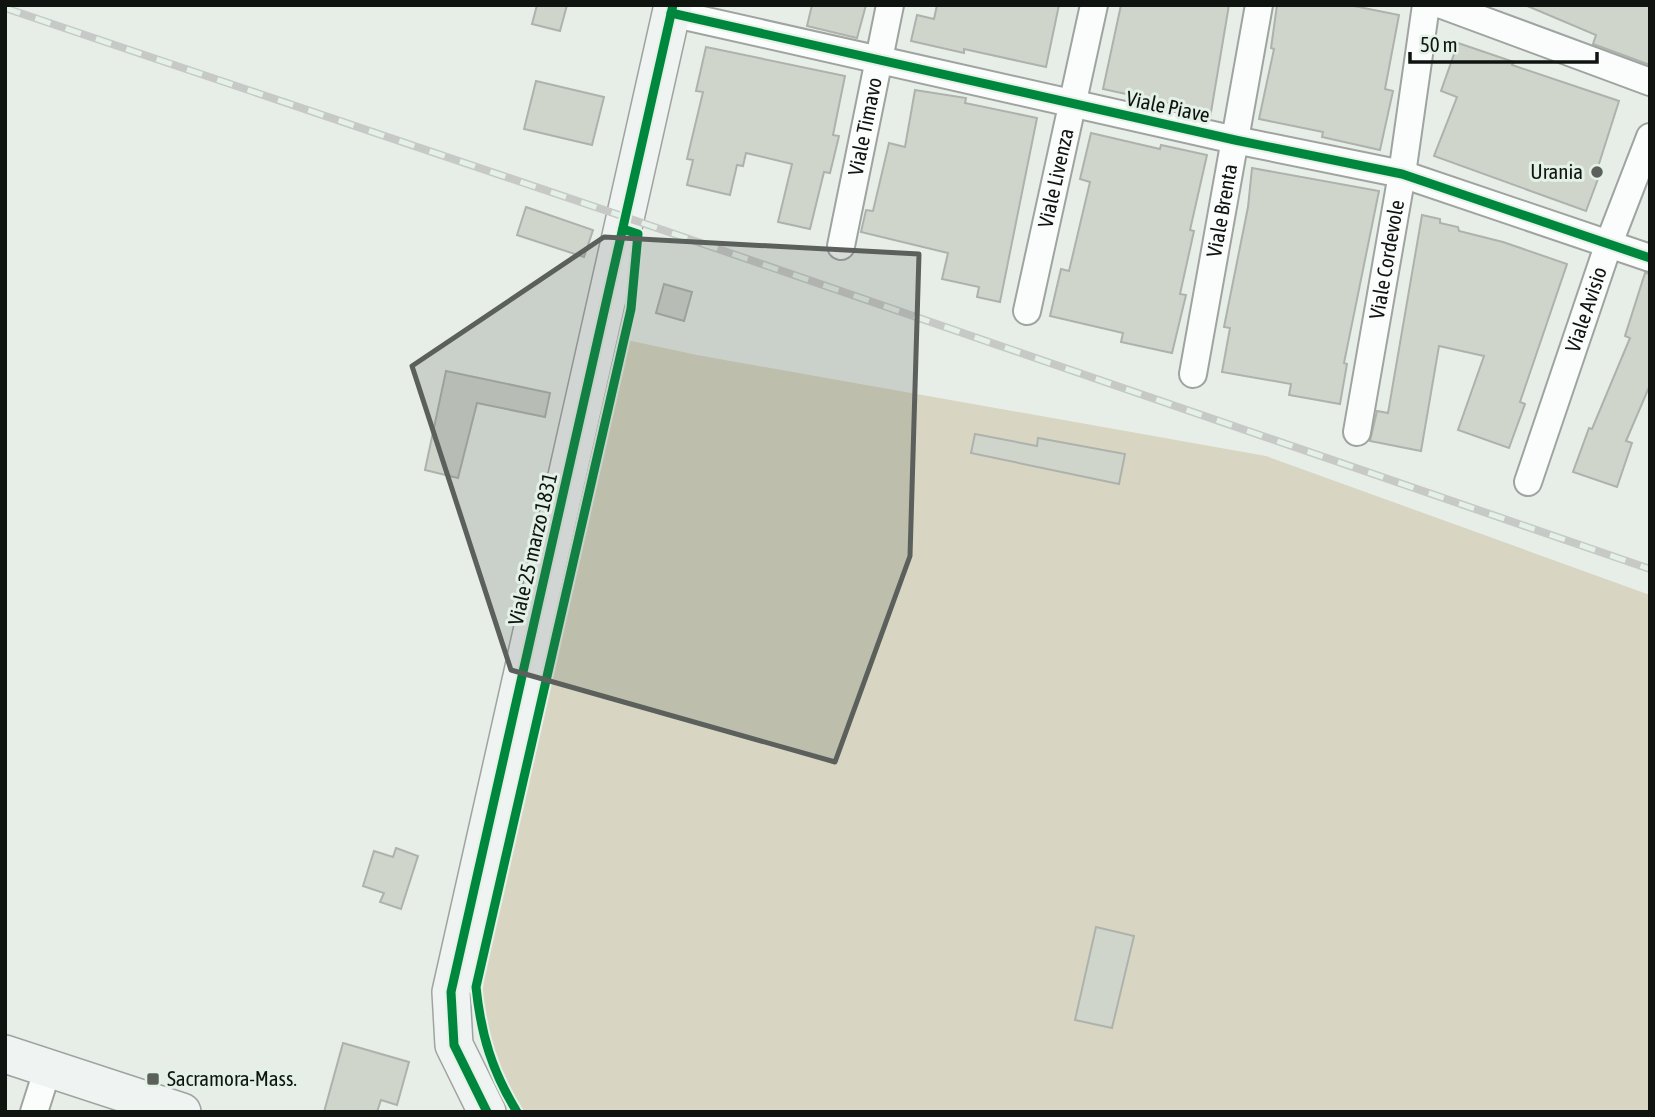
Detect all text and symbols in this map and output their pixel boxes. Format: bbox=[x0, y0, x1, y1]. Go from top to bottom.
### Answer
scale bar bbox=[1410, 21, 1597, 65]
text: 50 m bbox=[1420, 32, 1458, 56]
street label: Viale Timavo bbox=[843, 75, 886, 177]
street label: Viale Piave bbox=[1124, 85, 1212, 127]
street label: Viale Livenza bbox=[1033, 126, 1078, 230]
place label: Urania bbox=[1530, 159, 1583, 183]
street label: Viale Brenta bbox=[1201, 162, 1241, 259]
marker: Urania bbox=[1589, 164, 1605, 180]
street label: Viale Cordevole bbox=[1364, 198, 1408, 321]
street label: Viale Avisio bbox=[1560, 263, 1611, 355]
street label: Viale 25 marzo 1831 bbox=[503, 470, 561, 627]
place label: Sacramora-Mass. bbox=[167, 1066, 297, 1090]
marker: Sacramora-Mass. bbox=[145, 1071, 161, 1087]

